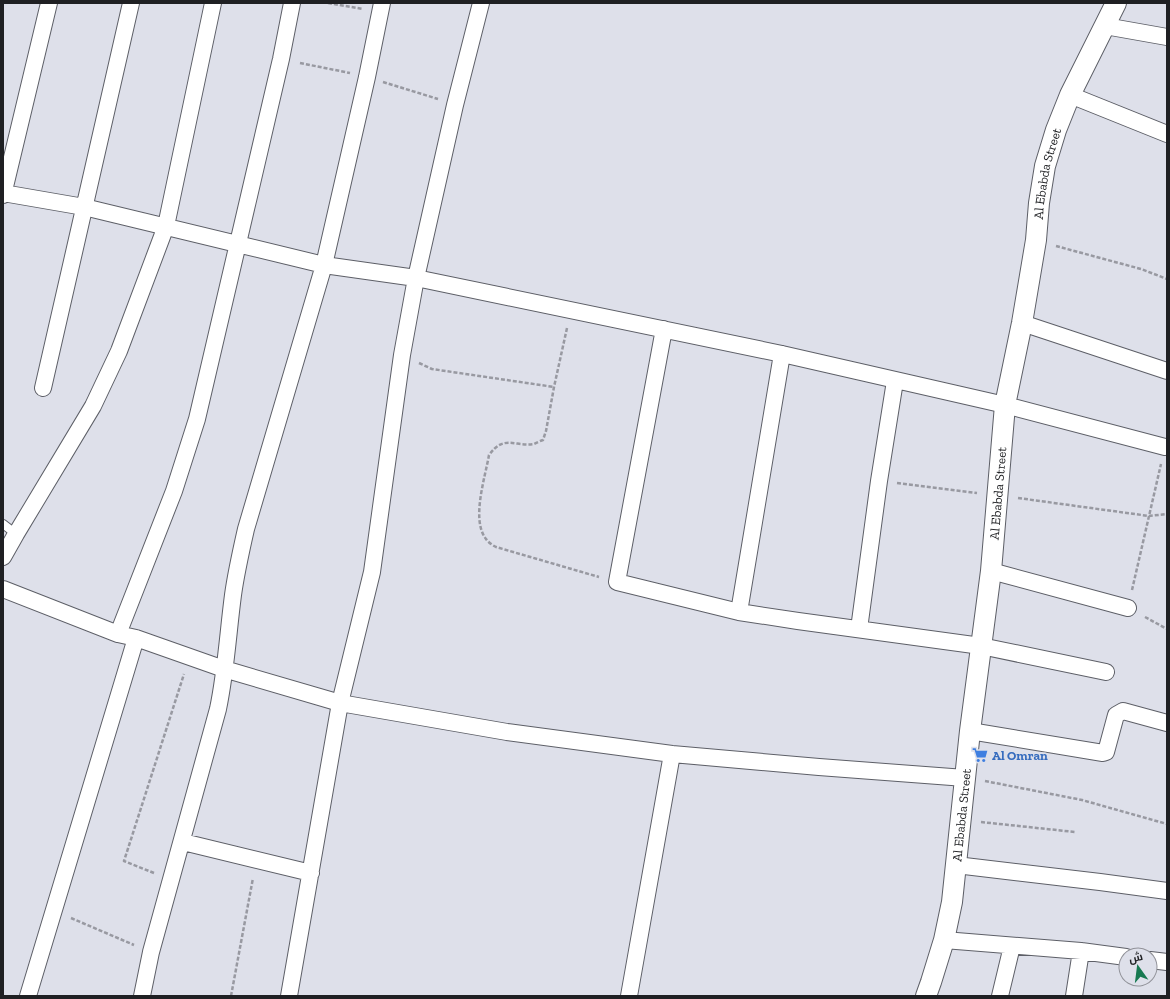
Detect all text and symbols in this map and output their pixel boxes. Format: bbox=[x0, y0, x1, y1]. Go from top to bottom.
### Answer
street label: Al Ebabda Street bbox=[1031, 126, 1064, 220]
street label: Al Ebabda Street bbox=[987, 446, 1009, 540]
supermarket icon: Al Omran bbox=[971, 746, 989, 764]
place label: Al Omran bbox=[992, 748, 1048, 763]
street label: Al Ebabda Street bbox=[949, 768, 974, 862]
north arrow bbox=[1118, 947, 1158, 987]
text: ش bbox=[1127, 950, 1144, 966]

